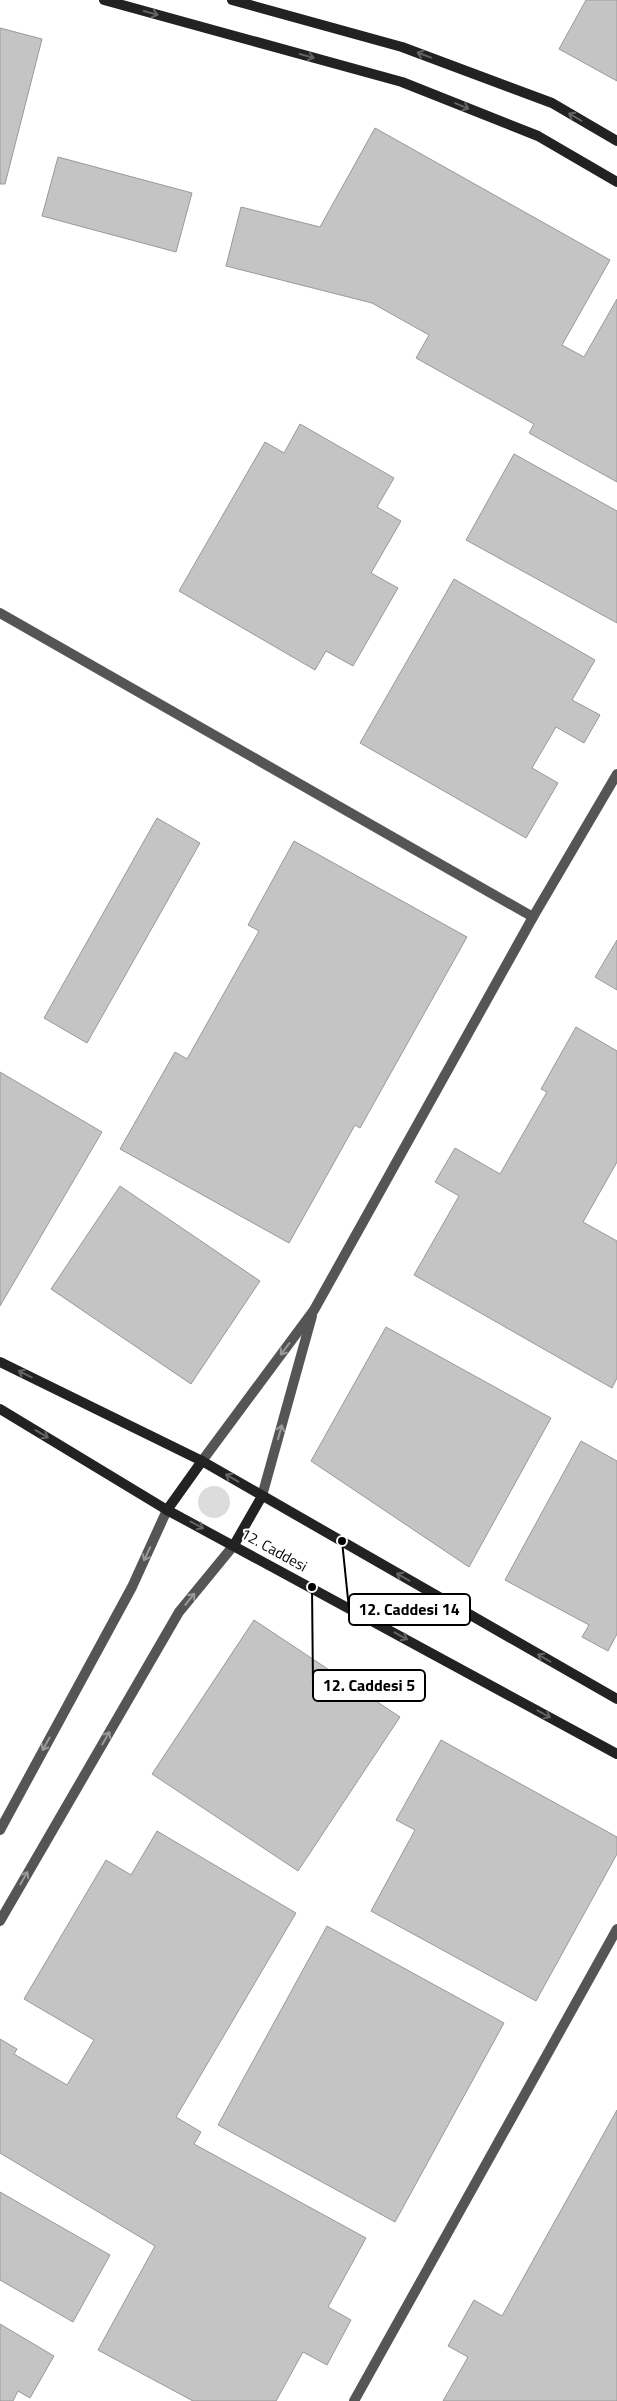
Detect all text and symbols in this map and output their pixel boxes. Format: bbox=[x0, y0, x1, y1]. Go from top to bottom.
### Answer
one-way arrow bbox=[142, 9, 158, 18]
one-way arrow bbox=[417, 50, 433, 59]
one-way arrow bbox=[299, 52, 315, 61]
one-way arrow bbox=[454, 101, 469, 111]
one-way arrow bbox=[568, 111, 582, 121]
one-way arrow bbox=[280, 1342, 290, 1356]
one-way arrow bbox=[17, 1369, 32, 1379]
one-way arrow bbox=[276, 1424, 285, 1440]
one-way arrow bbox=[34, 1429, 48, 1439]
one-way arrow bbox=[226, 1473, 240, 1483]
one-way arrow bbox=[189, 1521, 203, 1531]
street label: 12. Caddesi bbox=[237, 1522, 312, 1577]
one-way arrow bbox=[142, 1546, 151, 1561]
one-way arrow bbox=[397, 1571, 411, 1581]
one-way arrow bbox=[184, 1592, 195, 1605]
callout: 12. Caddesi 14 bbox=[349, 1594, 470, 1625]
text: 12. Caddesi 14 bbox=[358, 1597, 460, 1621]
one-way arrow bbox=[393, 1632, 408, 1641]
one-way arrow bbox=[538, 1652, 552, 1662]
callout: 12. Caddesi 5 bbox=[313, 1670, 425, 1701]
text: 12. Caddesi 5 bbox=[323, 1673, 415, 1697]
one-way arrow bbox=[536, 1710, 551, 1719]
one-way arrow bbox=[101, 1730, 111, 1745]
one-way arrow bbox=[41, 1737, 51, 1751]
one-way arrow bbox=[20, 1872, 30, 1886]

